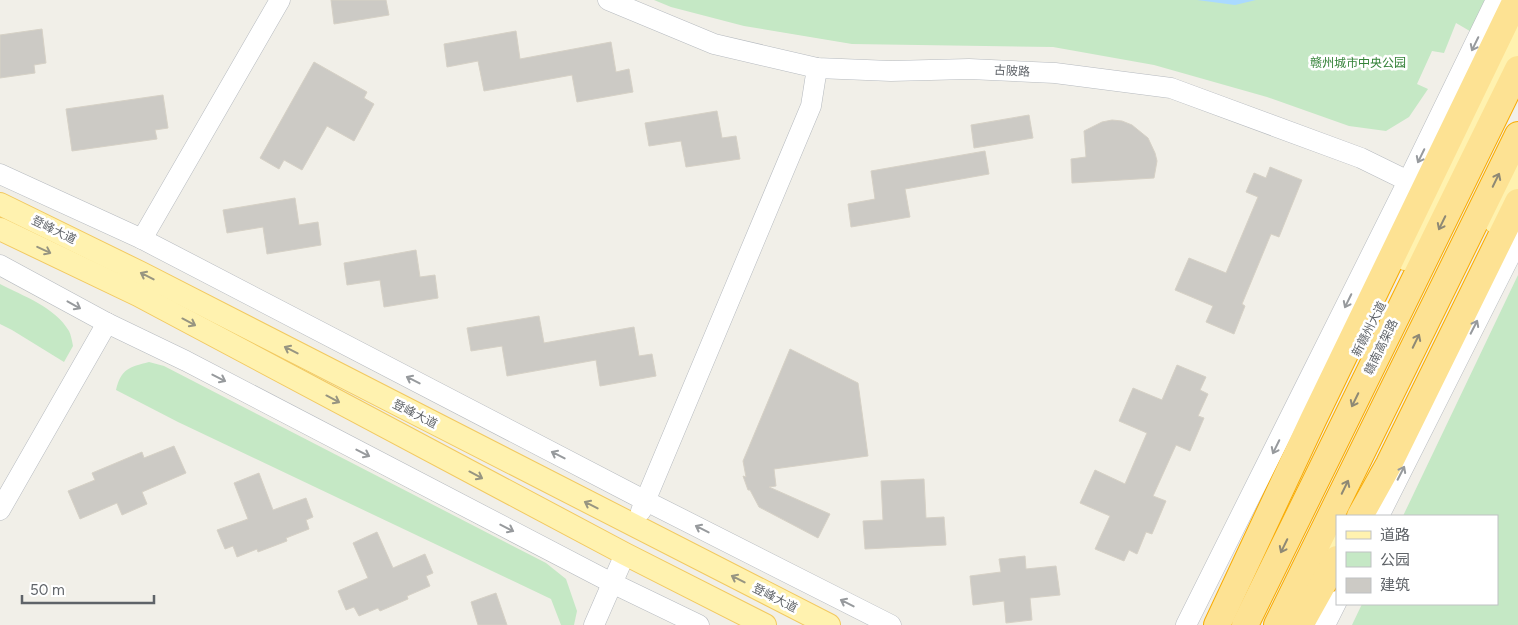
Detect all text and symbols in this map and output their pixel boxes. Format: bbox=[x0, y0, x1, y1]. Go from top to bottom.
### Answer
one-way arrow bbox=[1470, 36, 1479, 51]
park label: 赣州城市中央公园 bbox=[1310, 56, 1406, 70]
street label: 古陂路 bbox=[994, 63, 1030, 79]
one-way arrow bbox=[1416, 148, 1425, 163]
one-way arrow bbox=[1492, 173, 1501, 188]
street label: 登峰大道 bbox=[29, 213, 79, 247]
one-way arrow bbox=[1437, 215, 1447, 230]
one-way arrow bbox=[36, 246, 51, 255]
one-way arrow bbox=[139, 271, 154, 281]
one-way arrow bbox=[1343, 293, 1352, 308]
street label: 新赣州大道 bbox=[1349, 299, 1389, 359]
one-way arrow bbox=[66, 300, 81, 310]
one-way arrow bbox=[182, 317, 197, 327]
street label: 赣南高架路 bbox=[1362, 317, 1400, 377]
one-way arrow bbox=[1469, 320, 1479, 335]
one-way arrow bbox=[1412, 334, 1422, 349]
one-way arrow bbox=[284, 345, 299, 354]
one-way arrow bbox=[211, 374, 226, 383]
one-way arrow bbox=[406, 375, 421, 385]
one-way arrow bbox=[1350, 392, 1359, 407]
one-way arrow bbox=[325, 395, 340, 404]
street label: 登峰大道 bbox=[390, 397, 440, 431]
one-way arrow bbox=[1271, 439, 1281, 454]
one-way arrow bbox=[355, 449, 370, 458]
one-way arrow bbox=[550, 450, 565, 460]
one-way arrow bbox=[1397, 466, 1406, 481]
one-way arrow bbox=[469, 470, 484, 480]
one-way arrow bbox=[1341, 480, 1350, 495]
one-way arrow bbox=[584, 500, 599, 509]
legend bbox=[1336, 515, 1498, 605]
one-way arrow bbox=[499, 524, 514, 533]
one-way arrow bbox=[695, 524, 710, 533]
text: 道路 bbox=[1380, 526, 1410, 544]
one-way arrow bbox=[1279, 538, 1288, 553]
text: 公园 bbox=[1380, 551, 1410, 569]
scale bar bbox=[22, 572, 155, 604]
one-way arrow bbox=[731, 574, 746, 583]
text: 建筑 bbox=[1380, 576, 1410, 594]
text: 50 m bbox=[30, 581, 65, 599]
street label: 登峰大道 bbox=[750, 581, 800, 615]
one-way arrow bbox=[840, 598, 855, 607]

